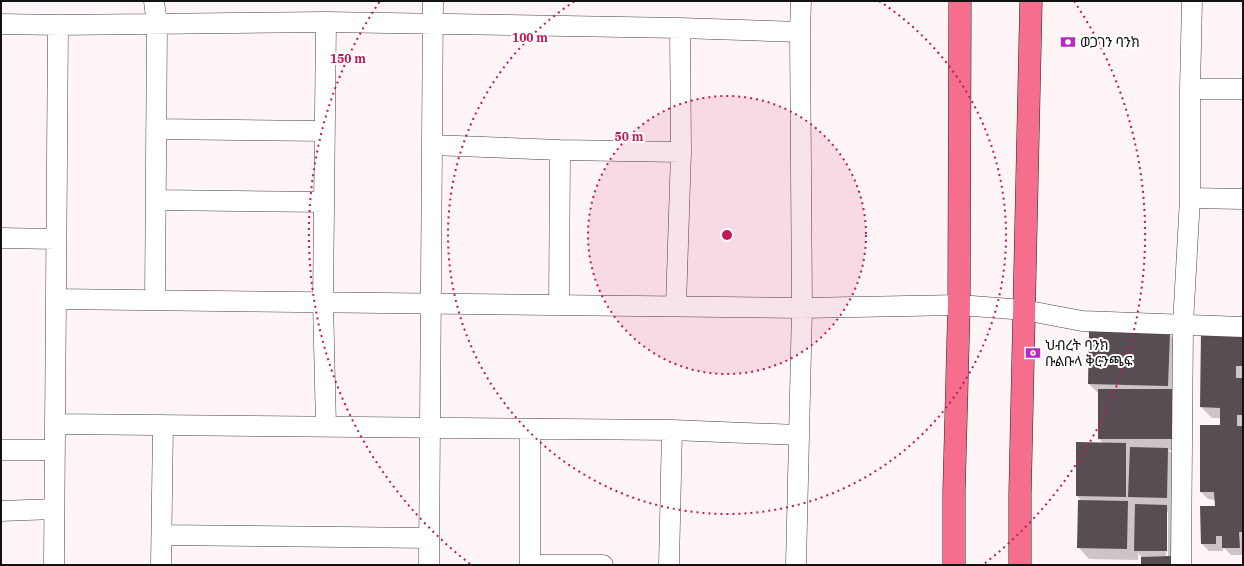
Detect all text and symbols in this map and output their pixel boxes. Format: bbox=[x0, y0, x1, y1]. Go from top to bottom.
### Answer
text: 100 m bbox=[512, 30, 548, 45]
bank icon: ወጋገን ባንክ bbox=[1059, 33, 1077, 51]
place label: ወጋገን ባንክ bbox=[1080, 33, 1140, 51]
text: 150 m bbox=[330, 51, 366, 66]
text: 50 m bbox=[615, 129, 644, 144]
centre of rings bbox=[720, 228, 734, 242]
place label: ህብረት ባንክ ቡልቡላ ቅርንጫፍ bbox=[1045, 336, 1133, 370]
bank icon: ህብረት ባንክ ቡልቡላ ቅርንጫፍ bbox=[1024, 344, 1042, 362]

